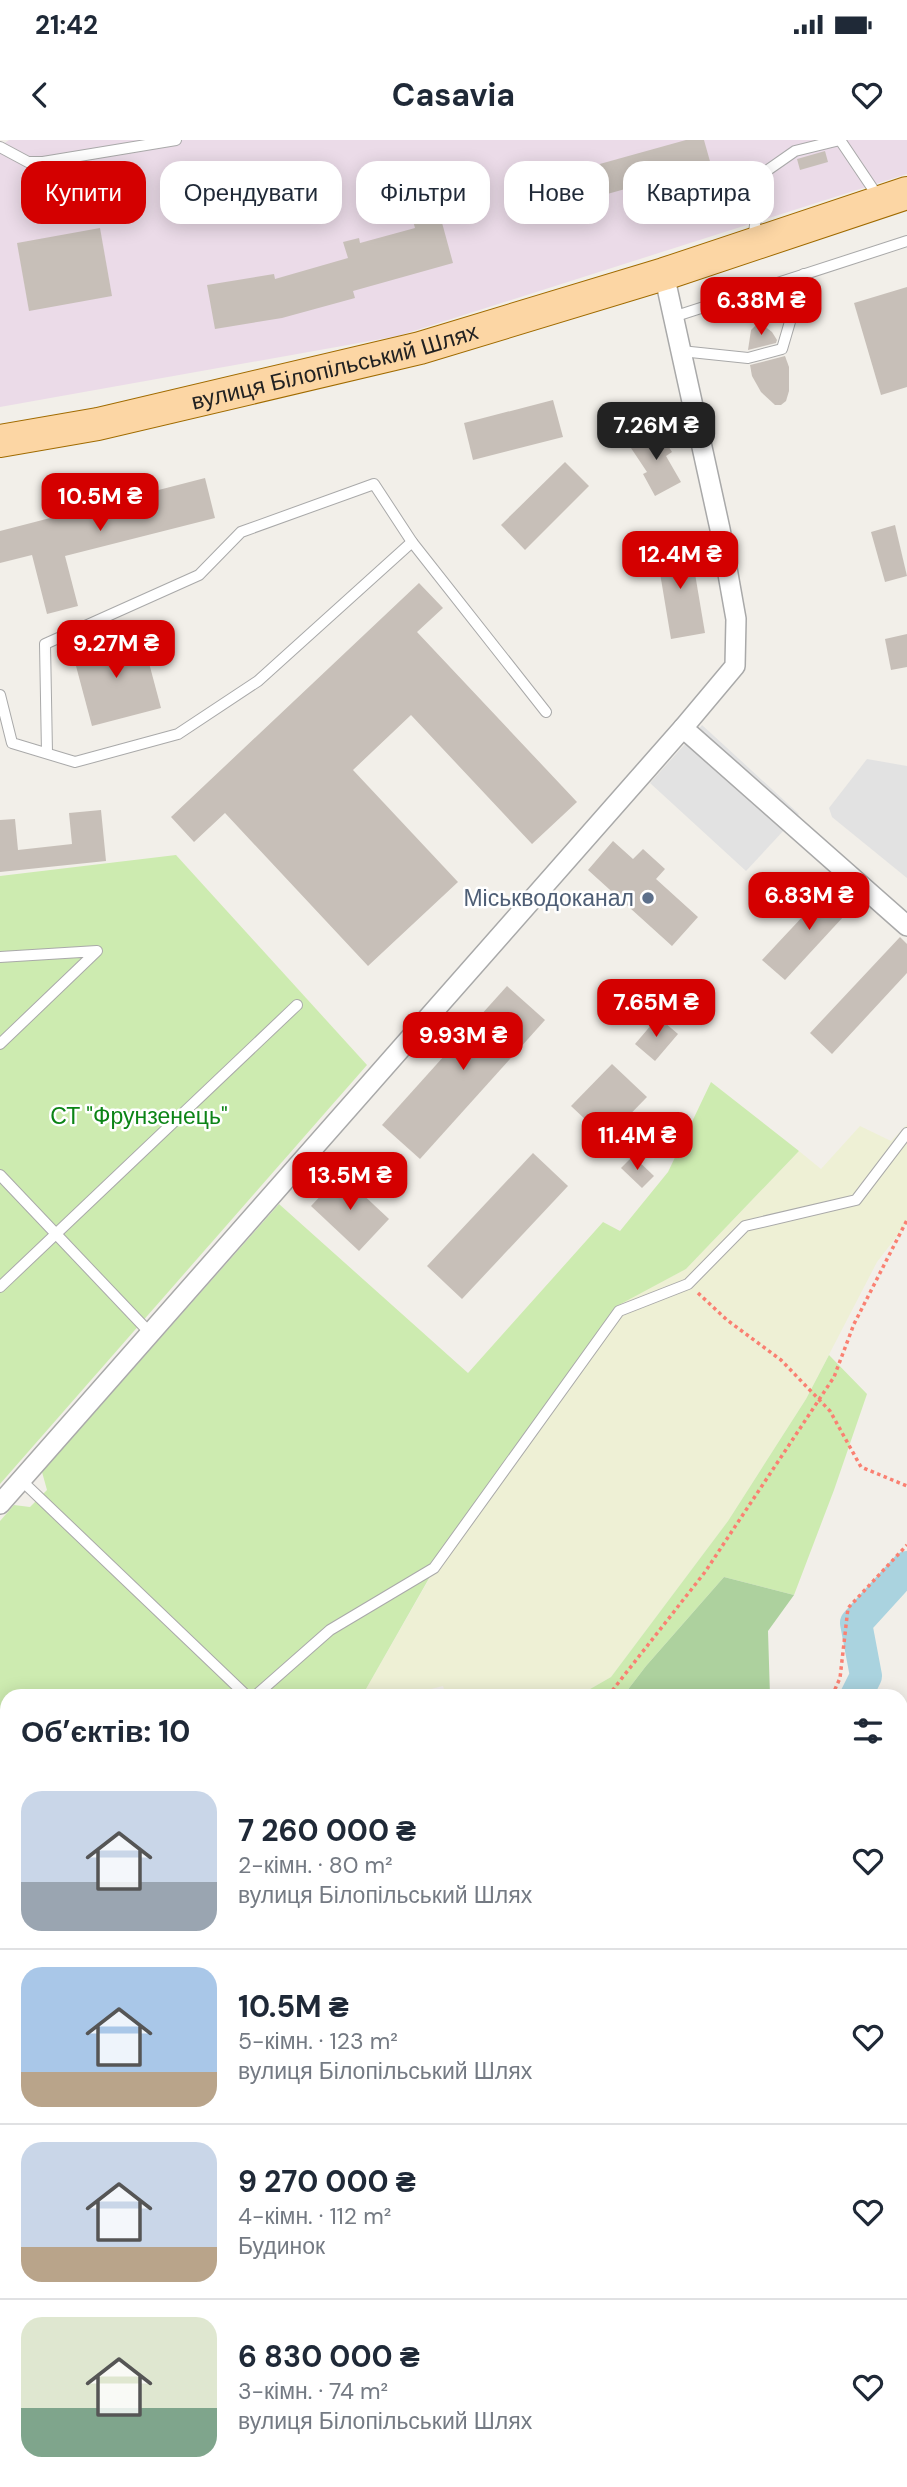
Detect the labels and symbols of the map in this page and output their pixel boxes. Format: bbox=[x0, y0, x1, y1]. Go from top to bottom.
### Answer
pin: 6.38M ₴ bbox=[696, 278, 826, 337]
street label: вулиця Білопільський Шлях bbox=[188, 316, 482, 416]
pin: 7.26M ₴ bbox=[591, 402, 721, 462]
pin: 10.5M ₴ bbox=[35, 474, 165, 533]
pin: 12.4M ₴ bbox=[615, 532, 745, 591]
pin: 9.27M ₴ bbox=[51, 620, 181, 680]
pin: 6.83M ₴ bbox=[744, 872, 874, 932]
place label: Міськводоканал bbox=[463, 883, 634, 913]
marker: Міськводоканал bbox=[640, 890, 656, 906]
pin: 7.65M ₴ bbox=[591, 979, 721, 1039]
pin: 9.93M ₴ bbox=[398, 1012, 528, 1072]
park label: СТ "Фрунзенець" bbox=[50, 1101, 228, 1131]
pin: 11.4M ₴ bbox=[572, 1112, 702, 1172]
pin: 13.5M ₴ bbox=[285, 1152, 415, 1212]

